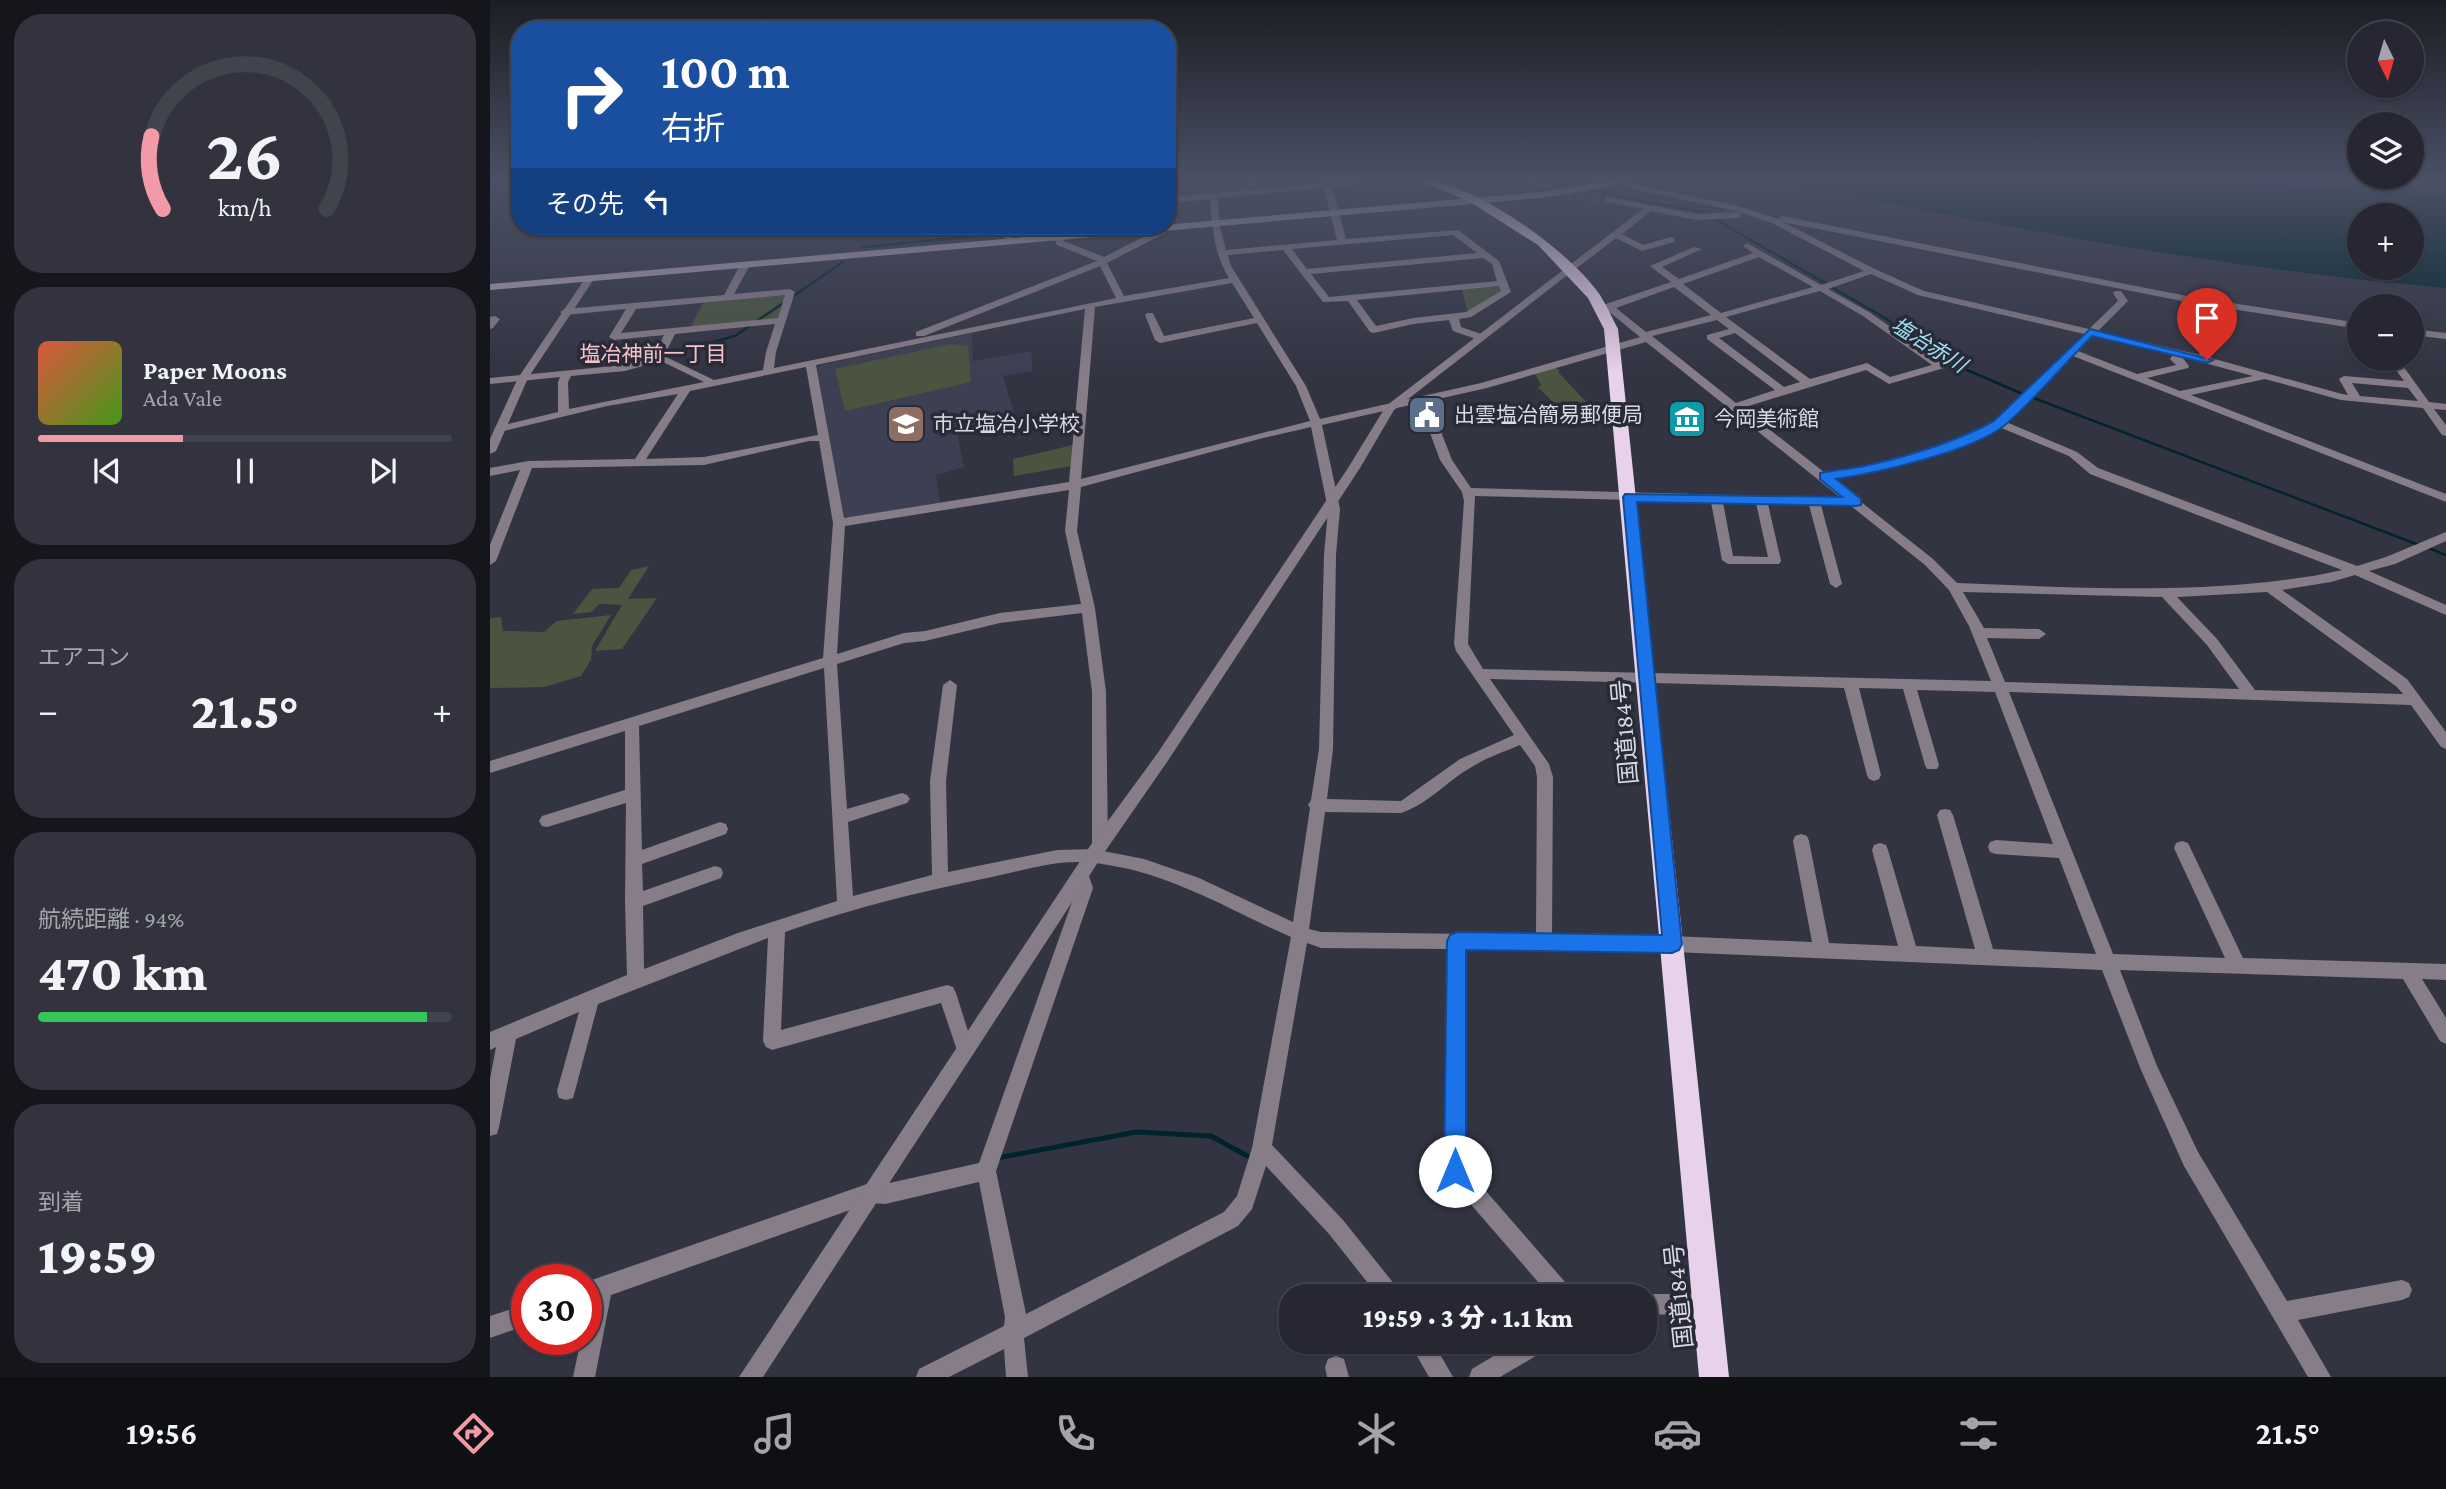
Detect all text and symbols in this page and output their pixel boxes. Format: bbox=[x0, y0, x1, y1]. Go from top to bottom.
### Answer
north arrow bbox=[2347, 21, 2424, 98]
map controls bbox=[2347, 21, 2424, 371]
text: 100 m bbox=[661, 44, 790, 99]
icon: right bbox=[546, 49, 637, 140]
text: 右折 bbox=[661, 110, 725, 146]
button: layers bbox=[2347, 112, 2424, 189]
text: 26 bbox=[207, 115, 283, 196]
icon: left bbox=[638, 182, 676, 220]
text: その先 bbox=[546, 190, 624, 219]
text: km/h bbox=[218, 194, 272, 221]
button: + bbox=[2347, 203, 2424, 280]
pin bbox=[2177, 288, 2237, 360]
button: − bbox=[2347, 294, 2424, 371]
icon: arrive bbox=[2188, 299, 2226, 337]
water label: 塩冶赤川 bbox=[1887, 313, 1973, 378]
district label: 塩冶神前一丁目 bbox=[580, 342, 727, 366]
text: Paper Moons bbox=[143, 356, 287, 385]
text: Ada Vale bbox=[143, 385, 222, 411]
public building icon: 出雲塩冶簡易郵便局 bbox=[1406, 394, 1448, 436]
museum icon: 今岡美術館 bbox=[1666, 398, 1708, 440]
school or university icon: 市立塩冶小学校 bbox=[885, 403, 927, 445]
place label: 出雲塩冶簡易郵便局 bbox=[1454, 403, 1643, 427]
place label: 今岡美術館 bbox=[1714, 407, 1819, 431]
place label: 市立塩冶小学校 bbox=[933, 412, 1080, 436]
icon: previous bbox=[88, 452, 126, 490]
icon: pause bbox=[226, 452, 264, 490]
icon: next bbox=[364, 452, 402, 490]
text: エアコン bbox=[38, 644, 130, 670]
street label: 国道184号 bbox=[1606, 678, 1643, 786]
text: 21.5° bbox=[191, 681, 299, 739]
text: − bbox=[38, 689, 58, 731]
text: + bbox=[432, 689, 452, 731]
text: 航続距離 · 94% bbox=[38, 906, 184, 932]
text: 470 km bbox=[38, 943, 207, 1001]
position arrow bbox=[1418, 1134, 1492, 1208]
text: 到着 bbox=[38, 1189, 84, 1215]
text: 19:59 bbox=[38, 1226, 158, 1284]
street label: 国道184号 bbox=[1660, 1242, 1697, 1350]
speed limit sign: 30 bbox=[511, 1264, 602, 1355]
text: 19:59 · 3 分 · 1.1 km bbox=[1363, 1304, 1573, 1333]
icon: directions bbox=[449, 1409, 498, 1458]
icon: music bbox=[750, 1409, 799, 1458]
icon: phone bbox=[1051, 1409, 1100, 1458]
icon: climate bbox=[1352, 1409, 1401, 1458]
icon: car bbox=[1653, 1409, 1702, 1458]
icon: filters bbox=[1954, 1409, 2003, 1458]
text: 19:56 bbox=[126, 1415, 197, 1451]
text: 21.5° bbox=[2255, 1415, 2320, 1451]

